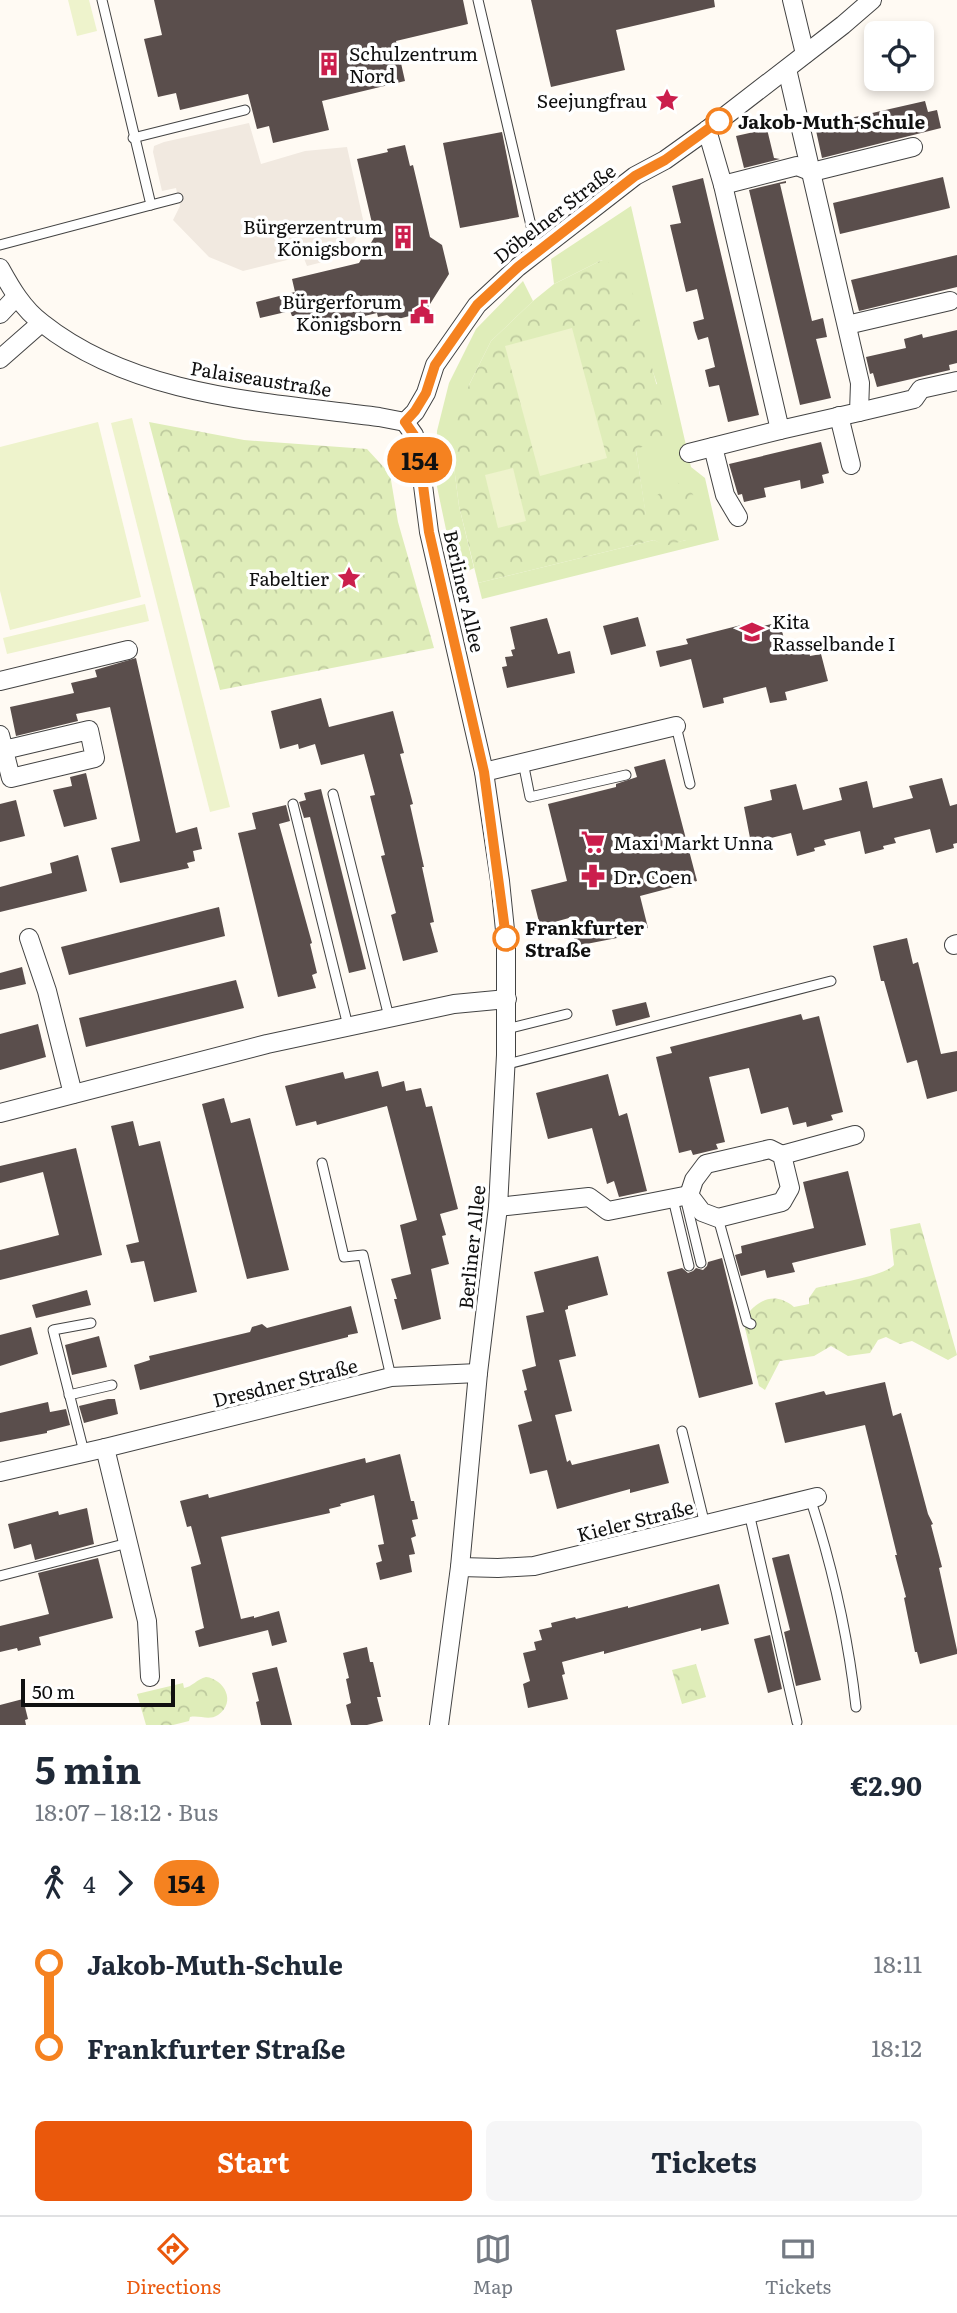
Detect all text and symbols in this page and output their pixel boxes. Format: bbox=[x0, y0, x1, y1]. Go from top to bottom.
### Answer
map controls bbox=[864, 21, 934, 91]
button: locate bbox=[864, 21, 934, 91]
place label: Schulzentrum Nord bbox=[349, 39, 478, 89]
building icon: Schulzentrum Nord bbox=[315, 50, 343, 78]
place label: Seejungfrau bbox=[537, 86, 647, 114]
place icon: Seejungfrau bbox=[653, 86, 681, 114]
place label: Jakob-Muth-Schule bbox=[738, 107, 925, 135]
marker: Jakob-Muth-Schule bbox=[706, 108, 732, 134]
street label: Döbelner Straße bbox=[487, 156, 621, 270]
place label: Bürgerzentrum Königsborn bbox=[243, 212, 383, 262]
building icon: Bürgerzentrum Königsborn bbox=[389, 223, 417, 251]
place label: Bürgerforum Königsborn bbox=[282, 287, 402, 337]
public building icon: Bürgerforum Königsborn bbox=[408, 298, 436, 326]
street label: Palaiseaustraße bbox=[188, 353, 334, 403]
line badge: 154 bbox=[380, 437, 460, 483]
text: 154 bbox=[401, 442, 439, 477]
street label: Berliner Allee bbox=[437, 527, 493, 655]
place label: Fabeltier bbox=[248, 564, 329, 592]
place icon: Fabeltier bbox=[335, 564, 363, 592]
place label: Kita Rasselbande I bbox=[772, 607, 896, 657]
school or university icon: Kita Rasselbande I bbox=[738, 618, 766, 646]
supermarket icon: Maxi Markt Unna bbox=[579, 828, 607, 856]
place label: Maxi Markt Unna bbox=[613, 828, 774, 856]
pharmacy icon: Dr. Coen bbox=[579, 862, 607, 890]
place label: Dr. Coen bbox=[613, 862, 692, 890]
place label: Frankfurter Straße bbox=[525, 913, 645, 963]
marker: Frankfurter Straße bbox=[493, 925, 519, 951]
street label: Berliner Allee bbox=[451, 1183, 491, 1310]
street label: Dresdner Straße bbox=[210, 1350, 360, 1414]
street label: Kieler Straße bbox=[574, 1492, 696, 1548]
scale bar bbox=[21, 1676, 175, 1708]
text: 50 m bbox=[32, 1677, 75, 1705]
text: 5 min bbox=[35, 1739, 141, 1796]
text: €2.90 bbox=[850, 1765, 922, 1804]
text: 18:07 – 18:12 · Bus bbox=[35, 1794, 218, 1828]
icon: walk bbox=[35, 1864, 73, 1902]
icon: forward bbox=[106, 1864, 144, 1902]
text: 154 bbox=[168, 1865, 205, 1900]
text: 4 bbox=[83, 1866, 96, 1900]
text: Jakob-Muth-Schule bbox=[87, 1944, 343, 1983]
text: 18:11 bbox=[874, 1946, 922, 1980]
text: Frankfurter Straße bbox=[87, 2028, 346, 2067]
text: 18:12 bbox=[871, 2030, 922, 2064]
button: Start bbox=[35, 2121, 472, 2201]
button: Tickets bbox=[486, 2121, 922, 2201]
tab: Directions bbox=[126, 2230, 221, 2300]
tab: Map bbox=[473, 2230, 513, 2300]
tab: Tickets bbox=[765, 2230, 831, 2300]

